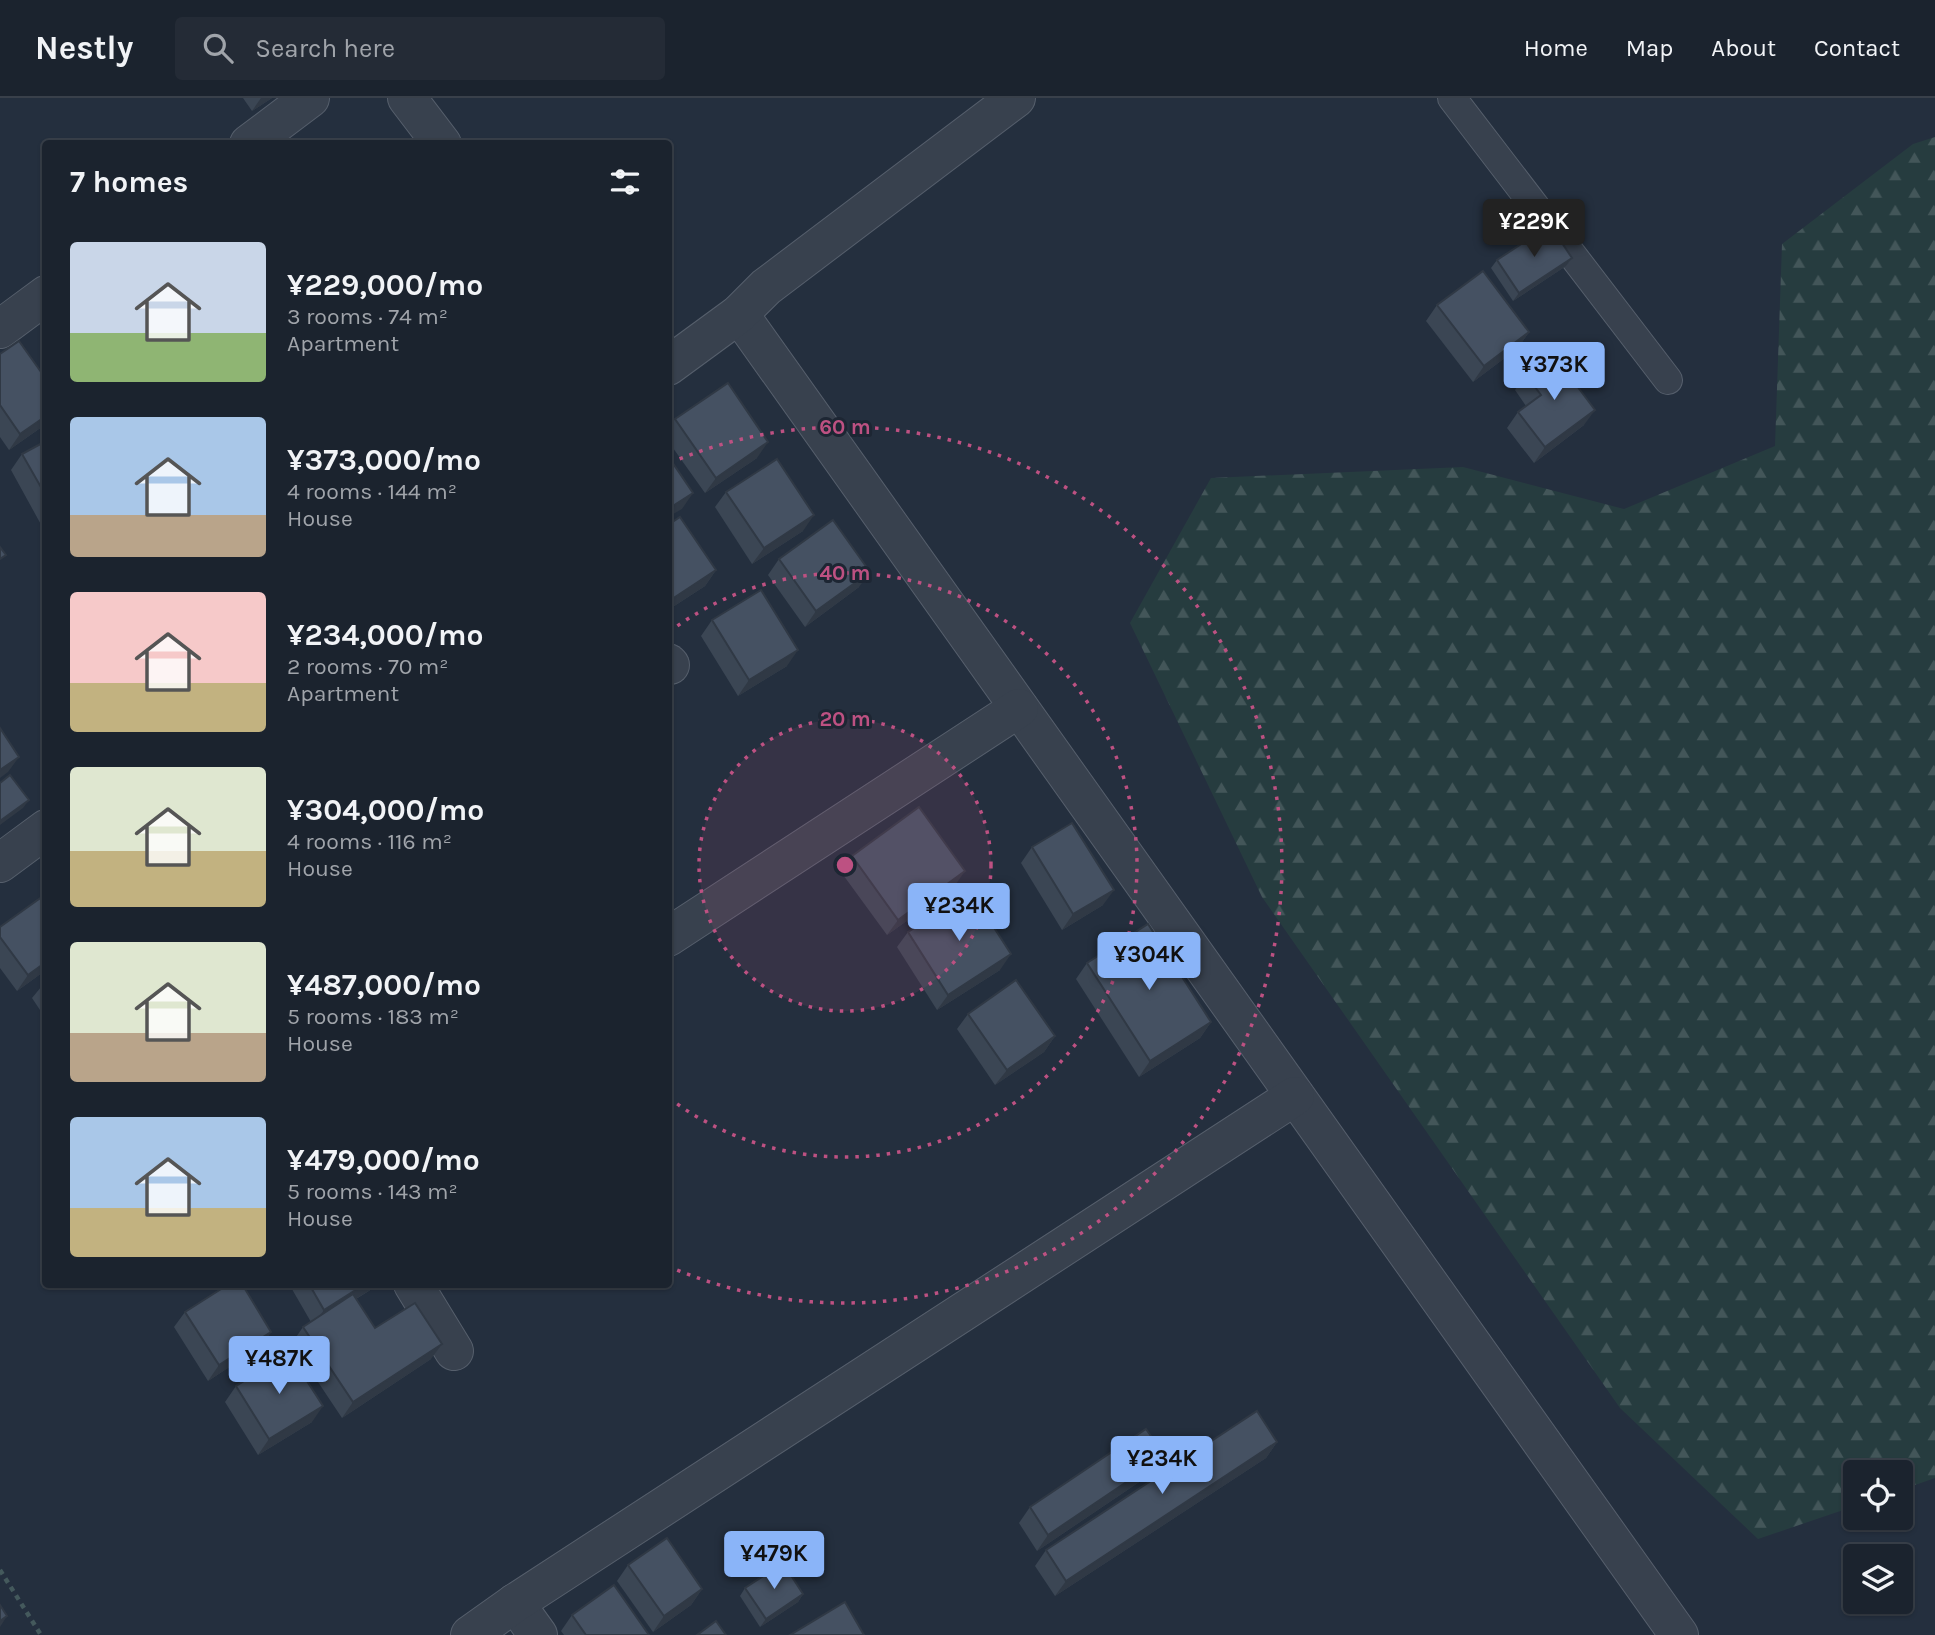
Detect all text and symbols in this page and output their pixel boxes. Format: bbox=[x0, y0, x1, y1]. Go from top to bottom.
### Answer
search box bbox=[175, 17, 665, 80]
text: Nestly bbox=[35, 29, 133, 67]
icon: search bbox=[199, 29, 237, 67]
text: Search here bbox=[255, 33, 395, 64]
text: Home bbox=[1524, 34, 1588, 62]
text: Map bbox=[1626, 34, 1673, 62]
text: About bbox=[1711, 34, 1776, 62]
text: Contact bbox=[1814, 34, 1900, 62]
icon: filters bbox=[606, 163, 644, 201]
text: 7 homes bbox=[70, 164, 188, 200]
pin: ¥229K bbox=[1485, 200, 1583, 259]
text: ¥229K bbox=[1499, 208, 1569, 235]
text: ¥229,000/mo bbox=[287, 267, 483, 303]
icon: home bbox=[126, 270, 210, 354]
text: 3 rooms · 74 m² bbox=[287, 303, 448, 330]
text: Apartment bbox=[287, 330, 399, 357]
pin: ¥373K bbox=[1505, 342, 1603, 402]
text: ¥373K bbox=[1520, 351, 1588, 378]
text: 60 m bbox=[819, 415, 871, 439]
text: ¥373,000/mo bbox=[287, 442, 481, 478]
icon: home bbox=[126, 445, 210, 529]
text: 4 rooms · 144 m² bbox=[287, 478, 457, 505]
text: House bbox=[287, 505, 353, 532]
text: 40 m bbox=[819, 561, 871, 585]
text: ¥234,000/mo bbox=[287, 617, 483, 653]
icon: home bbox=[126, 620, 210, 704]
text: 2 rooms · 70 m² bbox=[287, 653, 449, 680]
text: Apartment bbox=[287, 680, 399, 707]
text: 20 m bbox=[819, 707, 871, 731]
text: ¥304,000/mo bbox=[287, 792, 484, 828]
icon: home bbox=[126, 795, 210, 879]
text: 4 rooms · 116 m² bbox=[287, 828, 452, 855]
centre of rings bbox=[833, 853, 857, 877]
text: House bbox=[287, 855, 353, 882]
pin: ¥234K bbox=[910, 884, 1008, 943]
text: ¥234K bbox=[924, 892, 994, 919]
pin: ¥304K bbox=[1100, 932, 1198, 992]
text: ¥304K bbox=[1113, 941, 1185, 968]
text: ¥487,000/mo bbox=[287, 967, 481, 1003]
icon: home bbox=[126, 970, 210, 1054]
text: 5 rooms · 183 m² bbox=[287, 1003, 459, 1030]
text: House bbox=[287, 1030, 353, 1057]
text: ¥479,000/mo bbox=[287, 1142, 480, 1178]
icon: home bbox=[126, 1145, 210, 1229]
text: 5 rooms · 143 m² bbox=[287, 1178, 458, 1205]
text: House bbox=[287, 1205, 353, 1232]
pin: ¥487K bbox=[230, 1336, 328, 1396]
text: ¥487K bbox=[245, 1345, 313, 1372]
pin: ¥234K bbox=[1113, 1436, 1211, 1496]
text: ¥234K bbox=[1127, 1445, 1197, 1472]
map controls bbox=[1843, 1460, 1913, 1614]
button: locate bbox=[1843, 1460, 1913, 1530]
pin: ¥479K bbox=[725, 1532, 823, 1591]
text: ¥479K bbox=[740, 1540, 808, 1567]
button: layers bbox=[1843, 1544, 1913, 1614]

